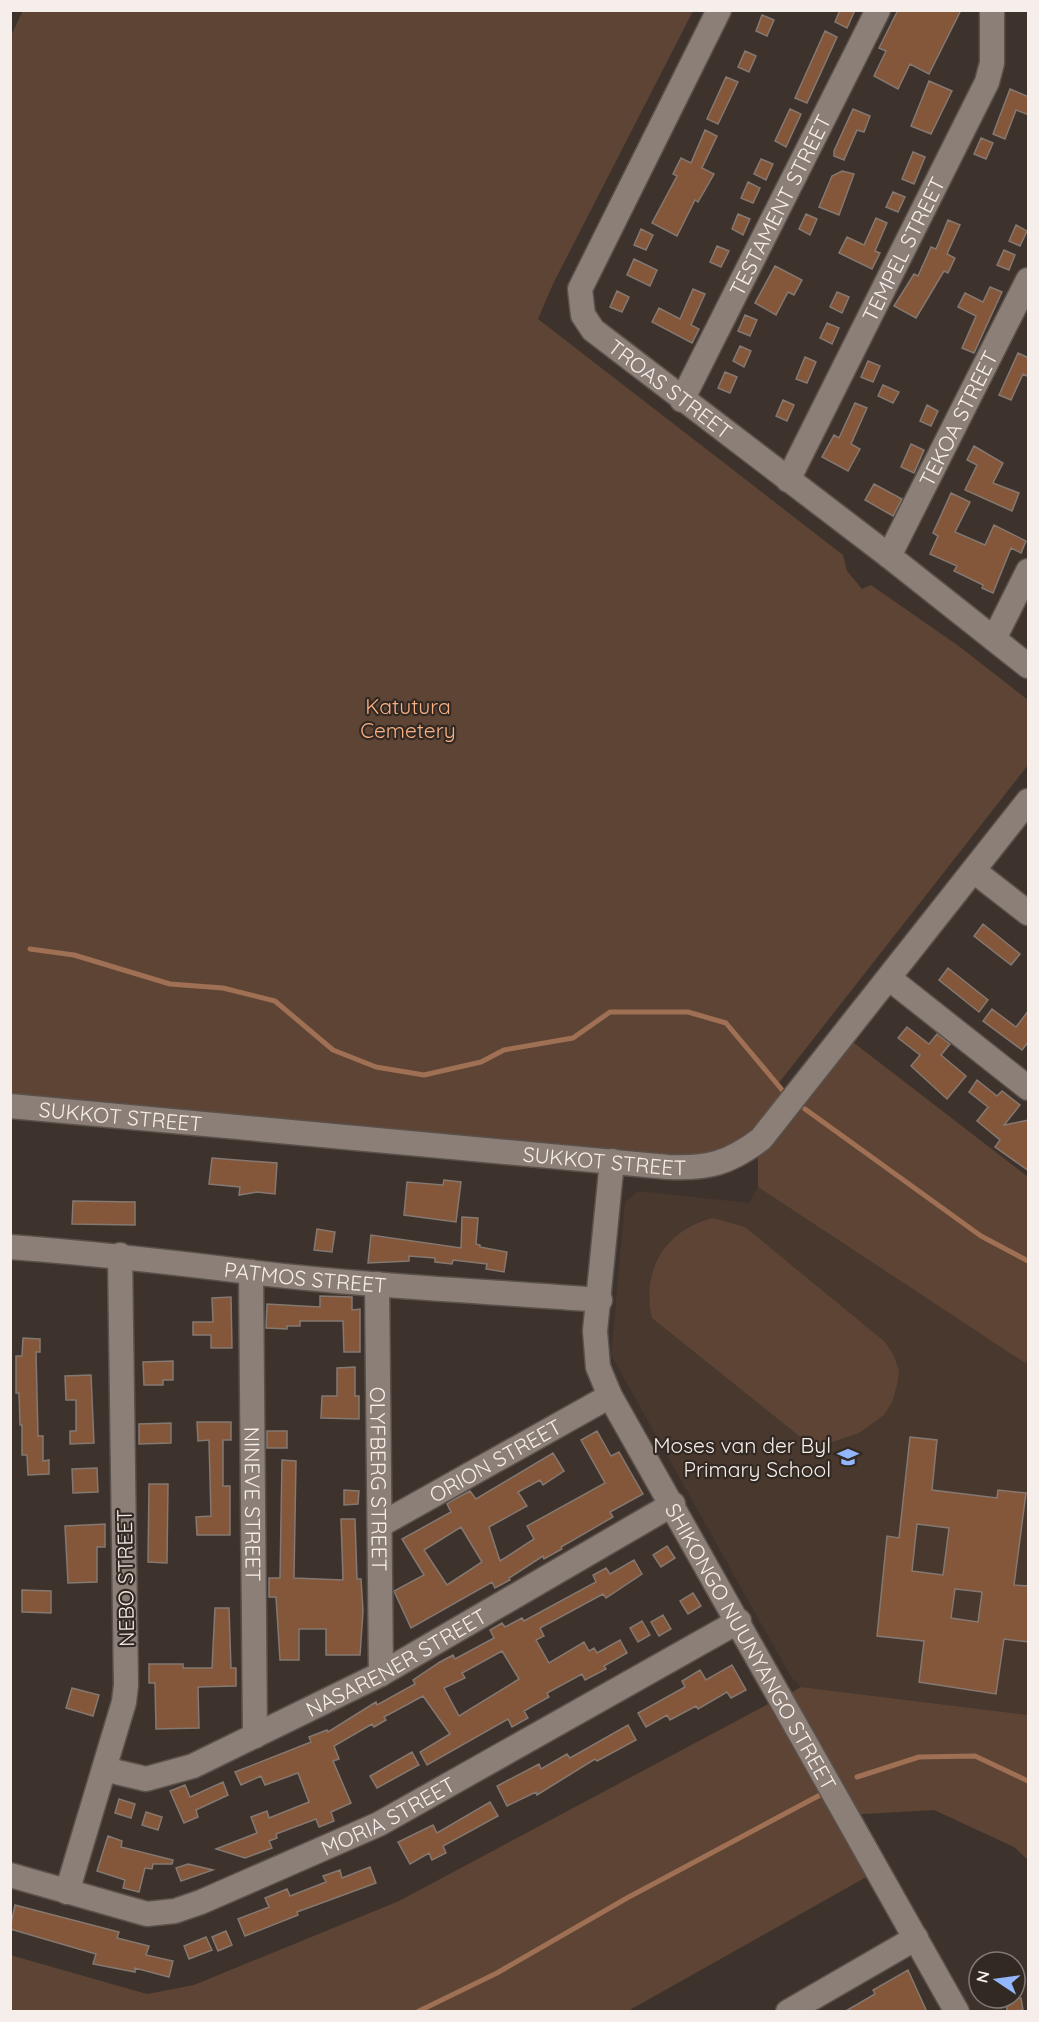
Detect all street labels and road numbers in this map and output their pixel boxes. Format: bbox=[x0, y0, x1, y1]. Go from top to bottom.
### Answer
street label: TESTAMENT STREET bbox=[723, 110, 836, 300]
street label: TEMPEL STREET bbox=[856, 173, 950, 326]
street label: TROAS STREET bbox=[603, 333, 737, 444]
street label: TEKOA STREET bbox=[913, 346, 1003, 491]
street label: SUKKOT STREET bbox=[38, 1096, 203, 1137]
street label: SUKKOT STREET bbox=[522, 1141, 686, 1180]
street label: PATMOS STREET bbox=[223, 1256, 388, 1298]
street label: OLYFBERG STREET bbox=[365, 1387, 393, 1571]
street label: ORION STREET bbox=[424, 1413, 566, 1508]
street label: NINEVE STREET bbox=[239, 1427, 267, 1581]
street label: SHIKONGO NUUNYANGO STREET bbox=[660, 1498, 842, 1795]
street label: NEBO STREET bbox=[111, 1509, 139, 1647]
street label: NASARENER STREET bbox=[301, 1602, 491, 1722]
street label: MORIA STREET bbox=[317, 1771, 460, 1861]

